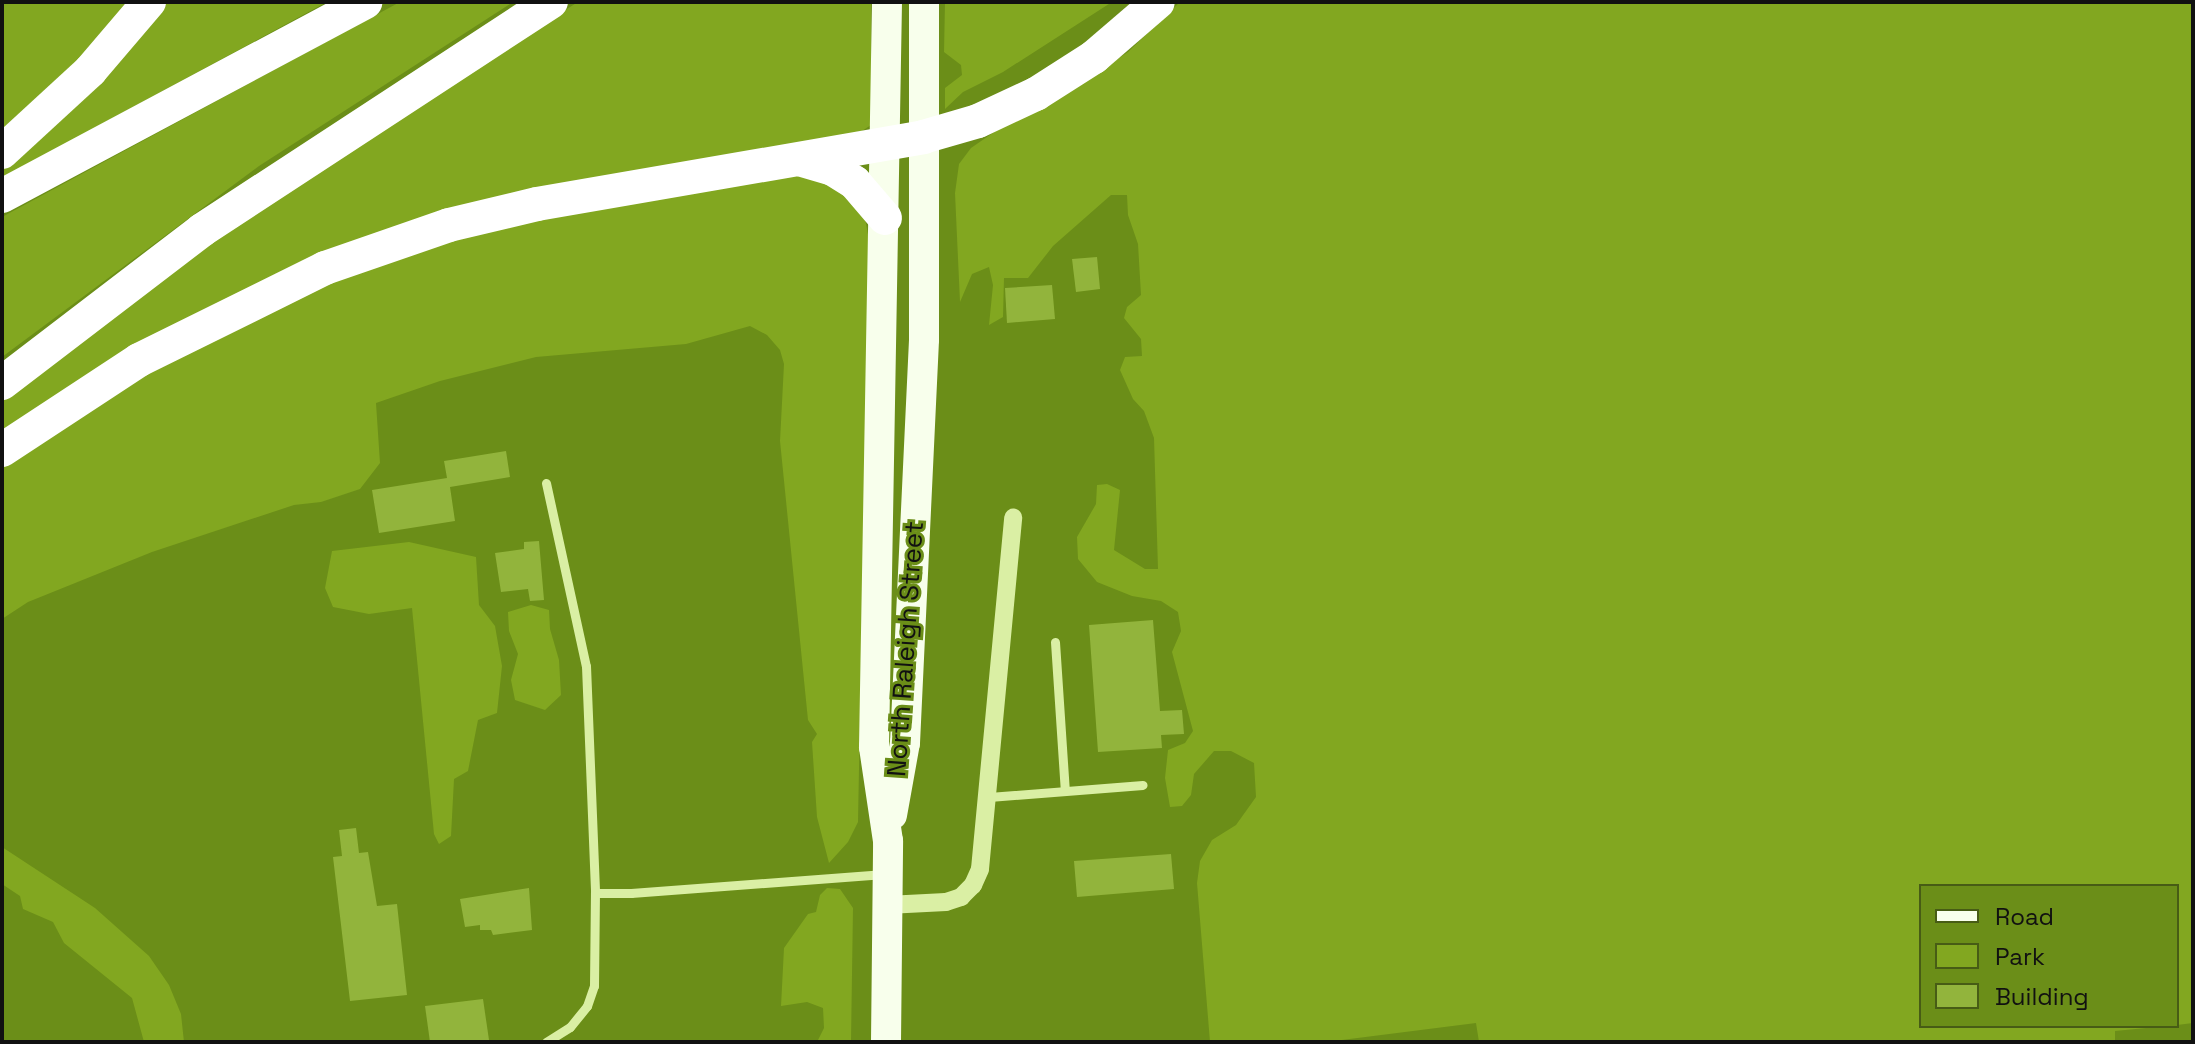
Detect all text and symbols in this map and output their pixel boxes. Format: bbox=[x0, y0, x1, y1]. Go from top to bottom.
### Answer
street label: North Raleigh Street bbox=[882, 520, 930, 778]
legend bbox=[1919, 884, 2179, 1028]
text: Road bbox=[1995, 901, 2054, 932]
text: Park bbox=[1995, 941, 2045, 972]
text: Building bbox=[1995, 981, 2089, 1012]

